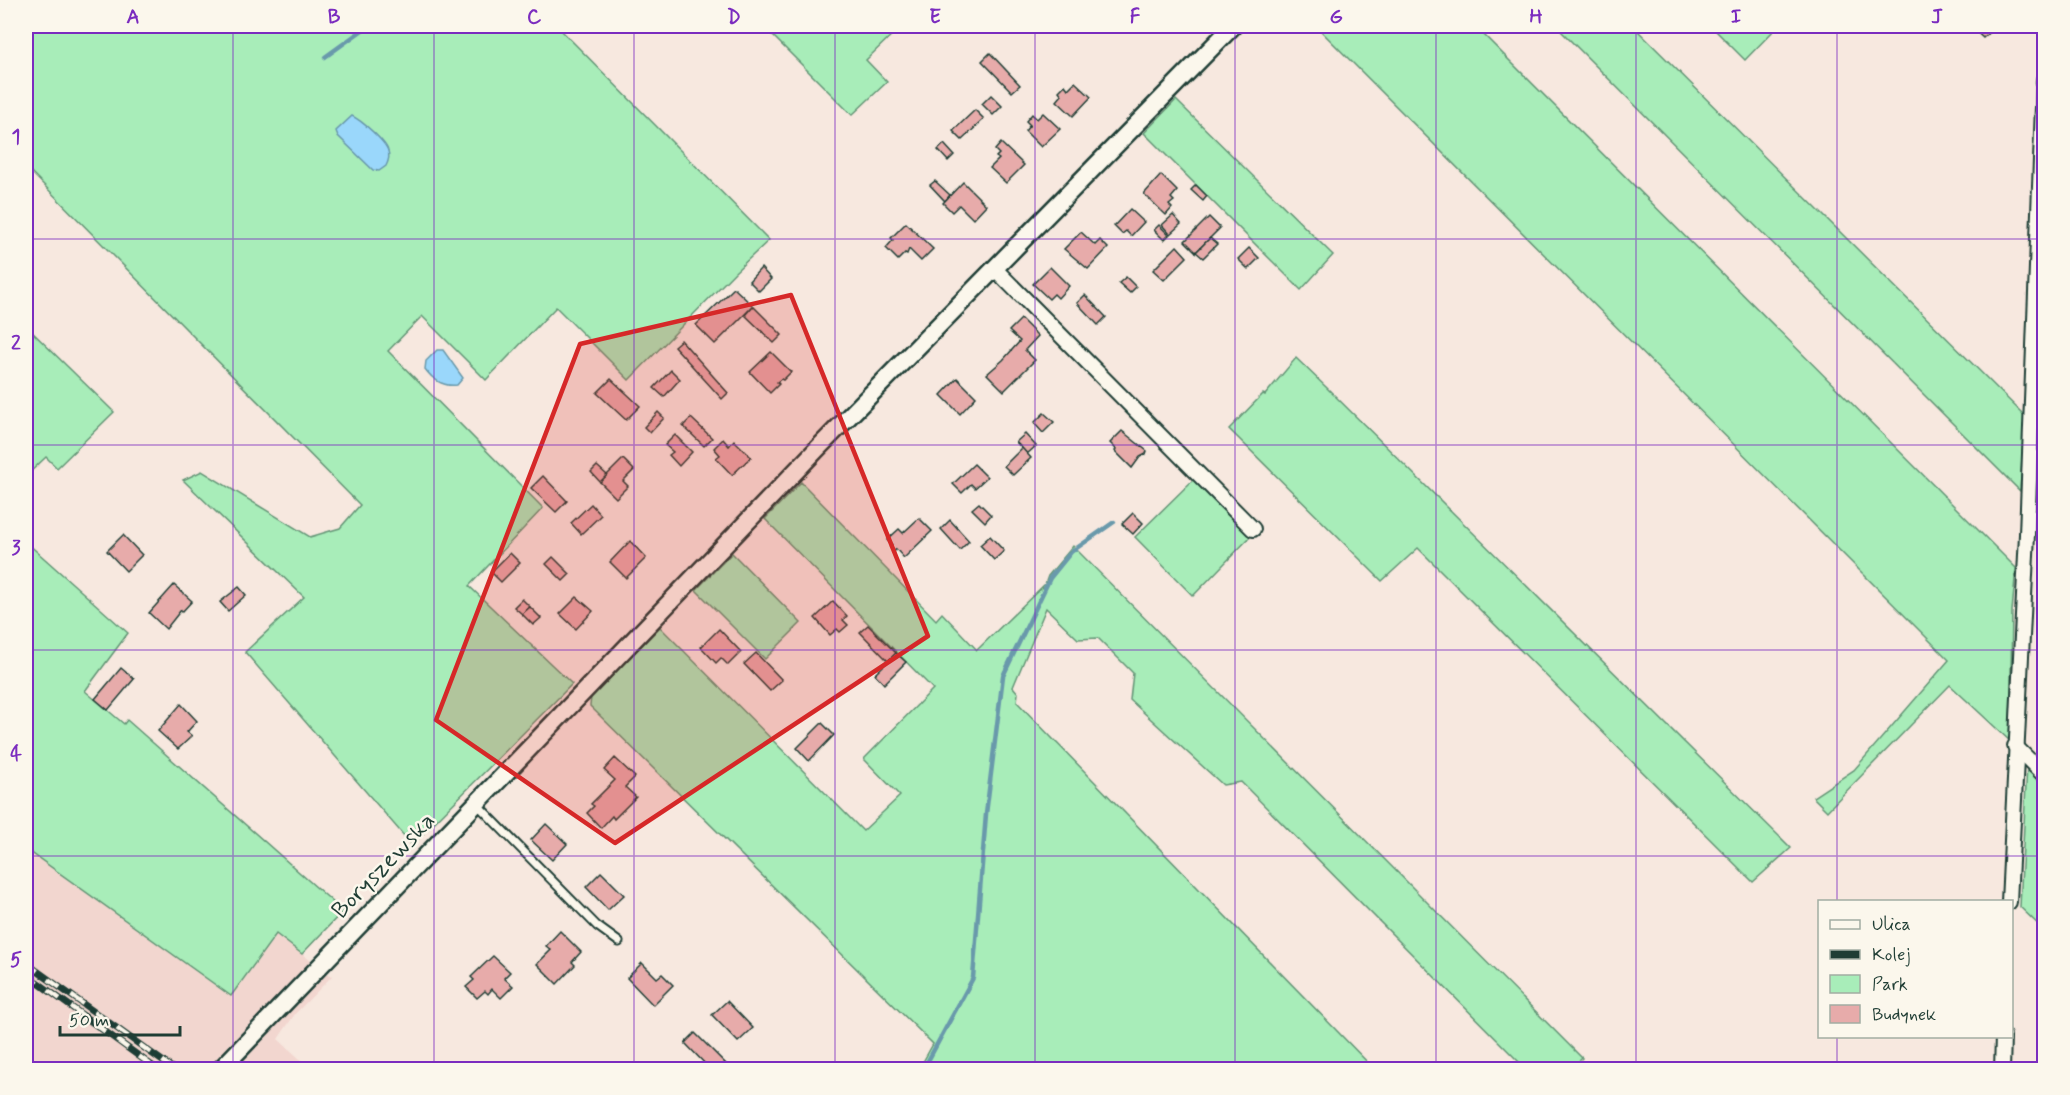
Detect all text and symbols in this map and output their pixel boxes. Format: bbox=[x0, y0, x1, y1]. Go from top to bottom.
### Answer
text: A bbox=[126, 4, 140, 31]
text: B bbox=[328, 4, 341, 31]
text: C bbox=[527, 4, 542, 31]
text: D bbox=[727, 4, 741, 31]
text: E bbox=[929, 4, 941, 31]
text: F bbox=[1130, 4, 1141, 31]
text: G bbox=[1329, 4, 1343, 31]
text: H bbox=[1529, 4, 1543, 31]
text: I bbox=[1731, 4, 1741, 31]
text: J bbox=[1931, 4, 1943, 31]
text: 1 bbox=[12, 124, 20, 151]
text: 2 bbox=[11, 330, 21, 357]
text: 3 bbox=[11, 535, 21, 562]
text: 4 bbox=[10, 741, 22, 768]
street label: Boryszewska bbox=[325, 806, 443, 926]
legend bbox=[1818, 900, 2013, 1038]
text: Ulica bbox=[1872, 913, 1911, 937]
text: Kolej bbox=[1872, 943, 1910, 967]
text: 5 bbox=[10, 947, 22, 974]
text: Park bbox=[1872, 973, 1908, 997]
scale bar bbox=[60, 999, 180, 1037]
text: Budynek bbox=[1872, 1003, 1936, 1027]
text: 50 m bbox=[69, 1009, 109, 1033]

